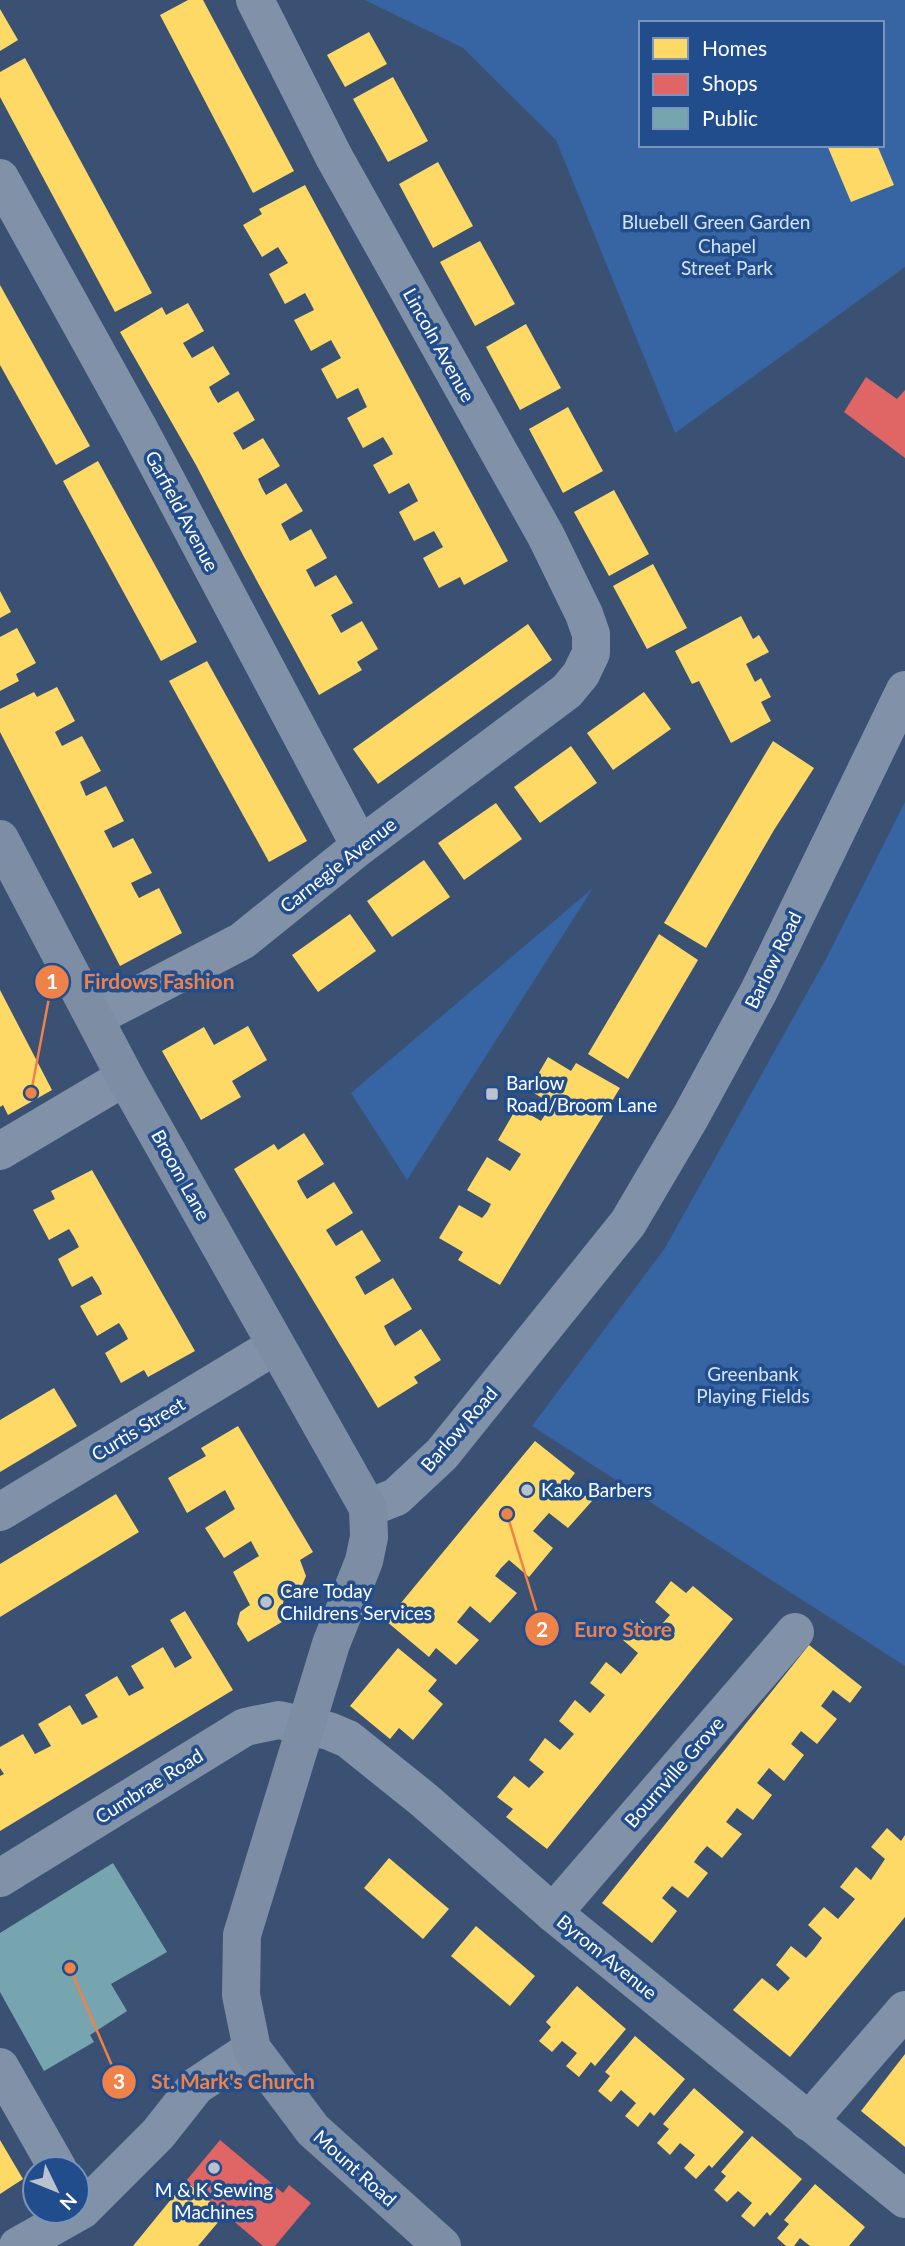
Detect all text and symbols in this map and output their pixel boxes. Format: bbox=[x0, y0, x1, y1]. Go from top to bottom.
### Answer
legend bbox=[639, 21, 884, 147]
text: Homes bbox=[702, 35, 767, 60]
text: Shops bbox=[702, 70, 758, 95]
text: Public bbox=[702, 105, 758, 130]
park label: Bluebell Green Garden bbox=[622, 210, 810, 233]
park label: Chapel Street Park bbox=[681, 234, 773, 279]
street label: Lincoln Avenue bbox=[399, 284, 480, 406]
street label: Garfield Avenue bbox=[141, 446, 224, 575]
street label: Carnegie Avenue bbox=[275, 812, 400, 917]
street label: Barlow Road bbox=[739, 907, 806, 1012]
callout: Firdows Fashion bbox=[35, 961, 249, 1003]
text: 1 bbox=[46, 968, 58, 993]
text: Firdows Fashion bbox=[83, 968, 235, 993]
place label: Barlow Road/Broom Lane bbox=[506, 1071, 657, 1116]
marker: Barlow Road/Broom Lane bbox=[484, 1086, 500, 1102]
street label: Broom Lane bbox=[147, 1125, 216, 1224]
park label: Greenbank Playing Fields bbox=[696, 1362, 810, 1407]
street label: Barlow Road bbox=[415, 1381, 502, 1476]
street label: Curtis Street bbox=[87, 1392, 189, 1465]
place label: Kako Barbers bbox=[541, 1478, 652, 1501]
marker: Kako Barbers bbox=[519, 1482, 535, 1498]
place label: Care Today Childrens Services bbox=[280, 1579, 432, 1624]
marker: Care Today Childrens Services bbox=[258, 1594, 274, 1610]
callout: Euro Store bbox=[525, 1608, 686, 1650]
text: 2 bbox=[536, 1616, 548, 1641]
text: Euro Store bbox=[574, 1616, 672, 1641]
street label: Bournville Grove bbox=[619, 1712, 728, 1832]
street label: Cumbrae Road bbox=[91, 1743, 207, 1828]
street label: Byrom Avenue bbox=[553, 1909, 662, 2004]
callout: St. Mark's Church bbox=[102, 2061, 329, 2103]
text: 3 bbox=[113, 2068, 125, 2093]
text: St. Mark's Church bbox=[151, 2068, 315, 2093]
street label: Mount Road bbox=[309, 2125, 401, 2211]
north arrow bbox=[21, 2155, 91, 2225]
marker: M & K Sewing Machines bbox=[206, 2160, 222, 2176]
place label: M & K Sewing Machines bbox=[155, 2178, 273, 2223]
text: N bbox=[55, 2189, 82, 2215]

